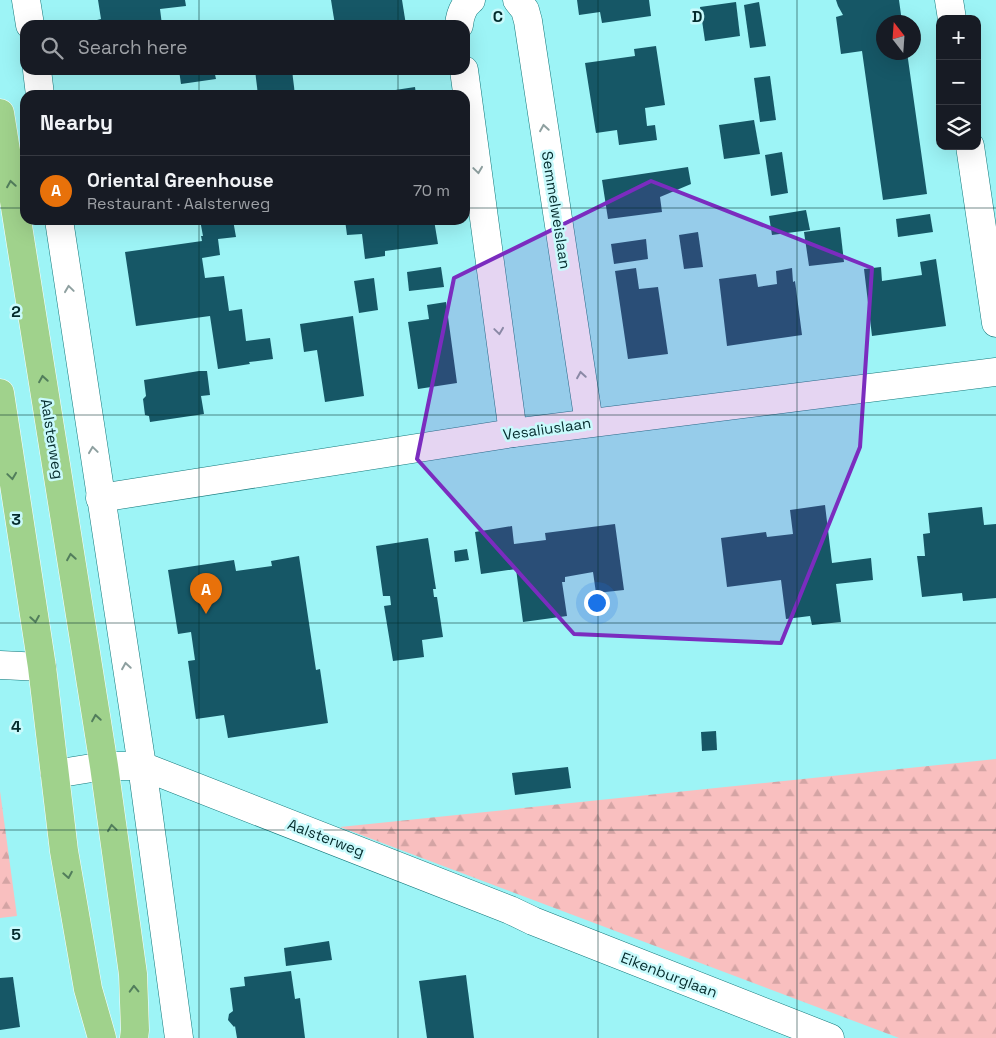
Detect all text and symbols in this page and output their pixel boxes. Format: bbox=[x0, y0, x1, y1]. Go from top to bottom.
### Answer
text: C bbox=[493, 6, 503, 27]
text: D bbox=[692, 6, 702, 27]
north arrow bbox=[876, 15, 921, 60]
map controls bbox=[936, 15, 981, 150]
button: + bbox=[936, 15, 981, 60]
search box bbox=[20, 20, 470, 75]
icon: search bbox=[38, 34, 66, 62]
text: Search here bbox=[78, 35, 188, 60]
button: − bbox=[936, 60, 981, 105]
button: layers bbox=[936, 105, 981, 150]
text: Nearby bbox=[40, 109, 113, 136]
one-way arrow bbox=[539, 123, 550, 131]
street label: Semmelweislaan bbox=[538, 150, 575, 270]
one-way arrow bbox=[472, 167, 483, 175]
text: Oriental Greenhouse bbox=[87, 168, 274, 193]
one-way arrow bbox=[7, 180, 17, 189]
text: A bbox=[51, 180, 61, 201]
text: 70 m bbox=[413, 180, 450, 201]
text: Restaurant · Aalsterweg bbox=[87, 193, 270, 214]
one-way arrow bbox=[65, 285, 75, 294]
text: 2 bbox=[11, 301, 21, 322]
one-way arrow bbox=[493, 328, 504, 336]
one-way arrow bbox=[577, 370, 587, 379]
one-way arrow bbox=[38, 375, 48, 384]
street label: Aalsterweg bbox=[37, 397, 68, 480]
street label: Vesaliuslaan bbox=[502, 413, 592, 444]
one-way arrow bbox=[89, 446, 99, 455]
one-way arrow bbox=[6, 472, 17, 480]
text: 3 bbox=[11, 509, 21, 530]
one-way arrow bbox=[66, 553, 76, 561]
pin: A bbox=[190, 573, 222, 614]
your location bbox=[584, 590, 610, 616]
one-way arrow bbox=[29, 615, 39, 623]
one-way arrow bbox=[122, 661, 132, 670]
one-way arrow bbox=[91, 713, 102, 721]
text: 4 bbox=[11, 716, 21, 737]
street label: Aalsterweg bbox=[285, 814, 367, 861]
one-way arrow bbox=[108, 824, 118, 833]
one-way arrow bbox=[62, 870, 72, 879]
text: 5 bbox=[11, 924, 21, 945]
street label: Eikenburglaan bbox=[618, 947, 720, 1002]
one-way arrow bbox=[128, 985, 139, 993]

